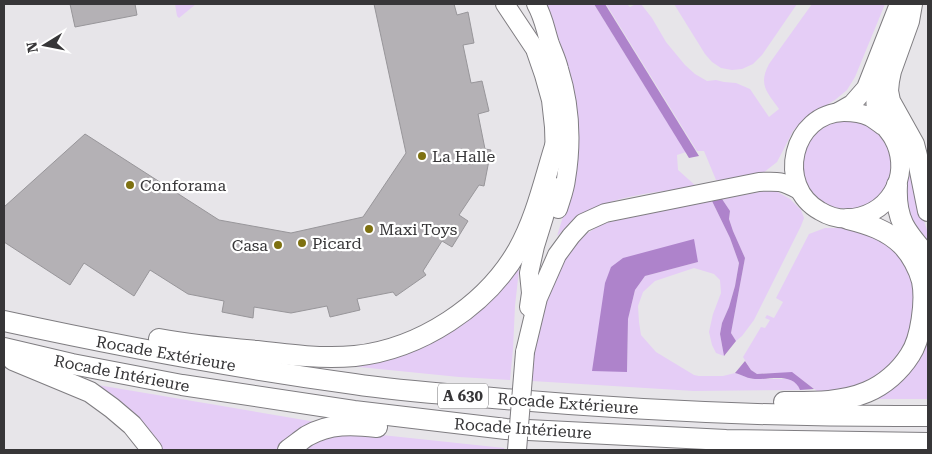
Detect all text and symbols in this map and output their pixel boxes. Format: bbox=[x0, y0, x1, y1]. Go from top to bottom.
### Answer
north arrow bbox=[20, 20, 70, 70]
text: N bbox=[23, 40, 41, 54]
place label: La Halle bbox=[432, 147, 496, 166]
marker: La Halle bbox=[416, 150, 428, 162]
place label: Conforama bbox=[140, 176, 226, 195]
marker: Conforama bbox=[124, 179, 136, 191]
place label: Maxi Toys bbox=[379, 220, 458, 239]
marker: Maxi Toys bbox=[363, 223, 375, 235]
place label: Picard bbox=[312, 234, 362, 253]
place label: Casa bbox=[232, 236, 268, 255]
marker: Picard bbox=[296, 237, 308, 249]
marker: Casa bbox=[272, 239, 284, 251]
street label: Rocade Extérieure bbox=[95, 332, 237, 375]
street label: Rocade Intérieure bbox=[52, 351, 192, 396]
road number: A 630 bbox=[438, 384, 488, 408]
street label: Rocade Extérieure bbox=[497, 389, 639, 418]
street label: Rocade Intérieure bbox=[454, 414, 593, 443]

